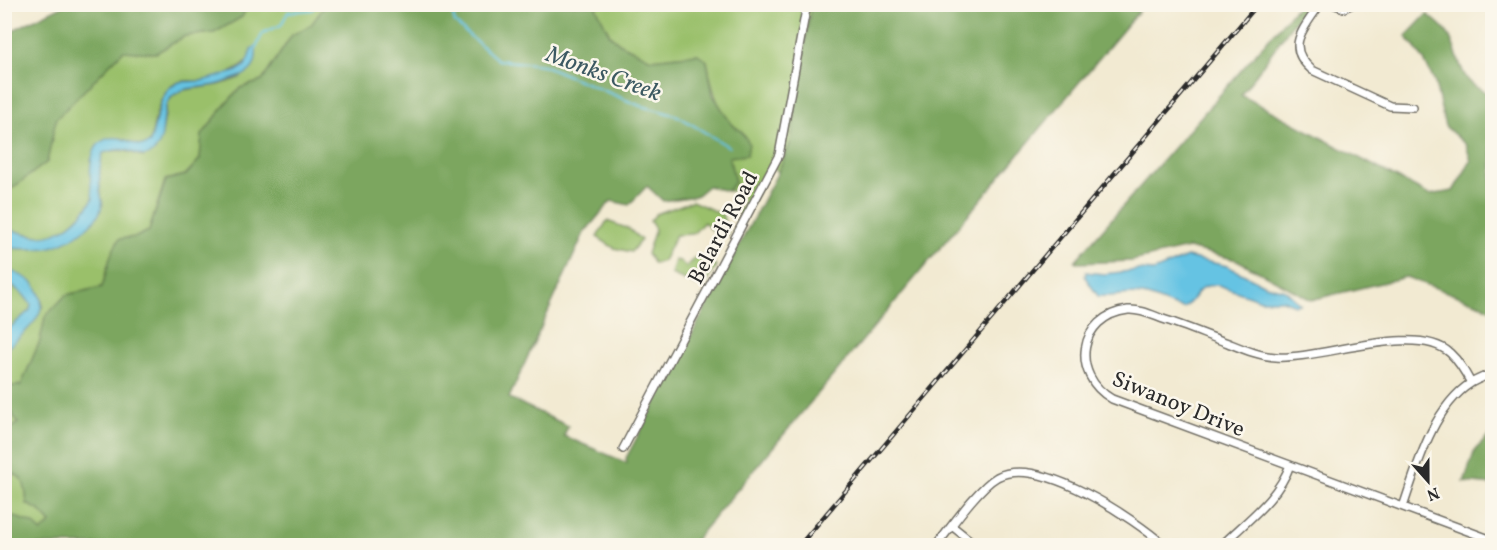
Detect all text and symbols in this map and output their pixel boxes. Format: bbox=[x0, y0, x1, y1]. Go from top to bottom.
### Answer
water label: Monks Creek bbox=[540, 38, 666, 111]
street label: Belardi Road bbox=[681, 166, 767, 290]
street label: Siwanoy Drive bbox=[1107, 365, 1249, 446]
north arrow bbox=[1398, 451, 1458, 511]
text: N bbox=[1423, 481, 1442, 506]

